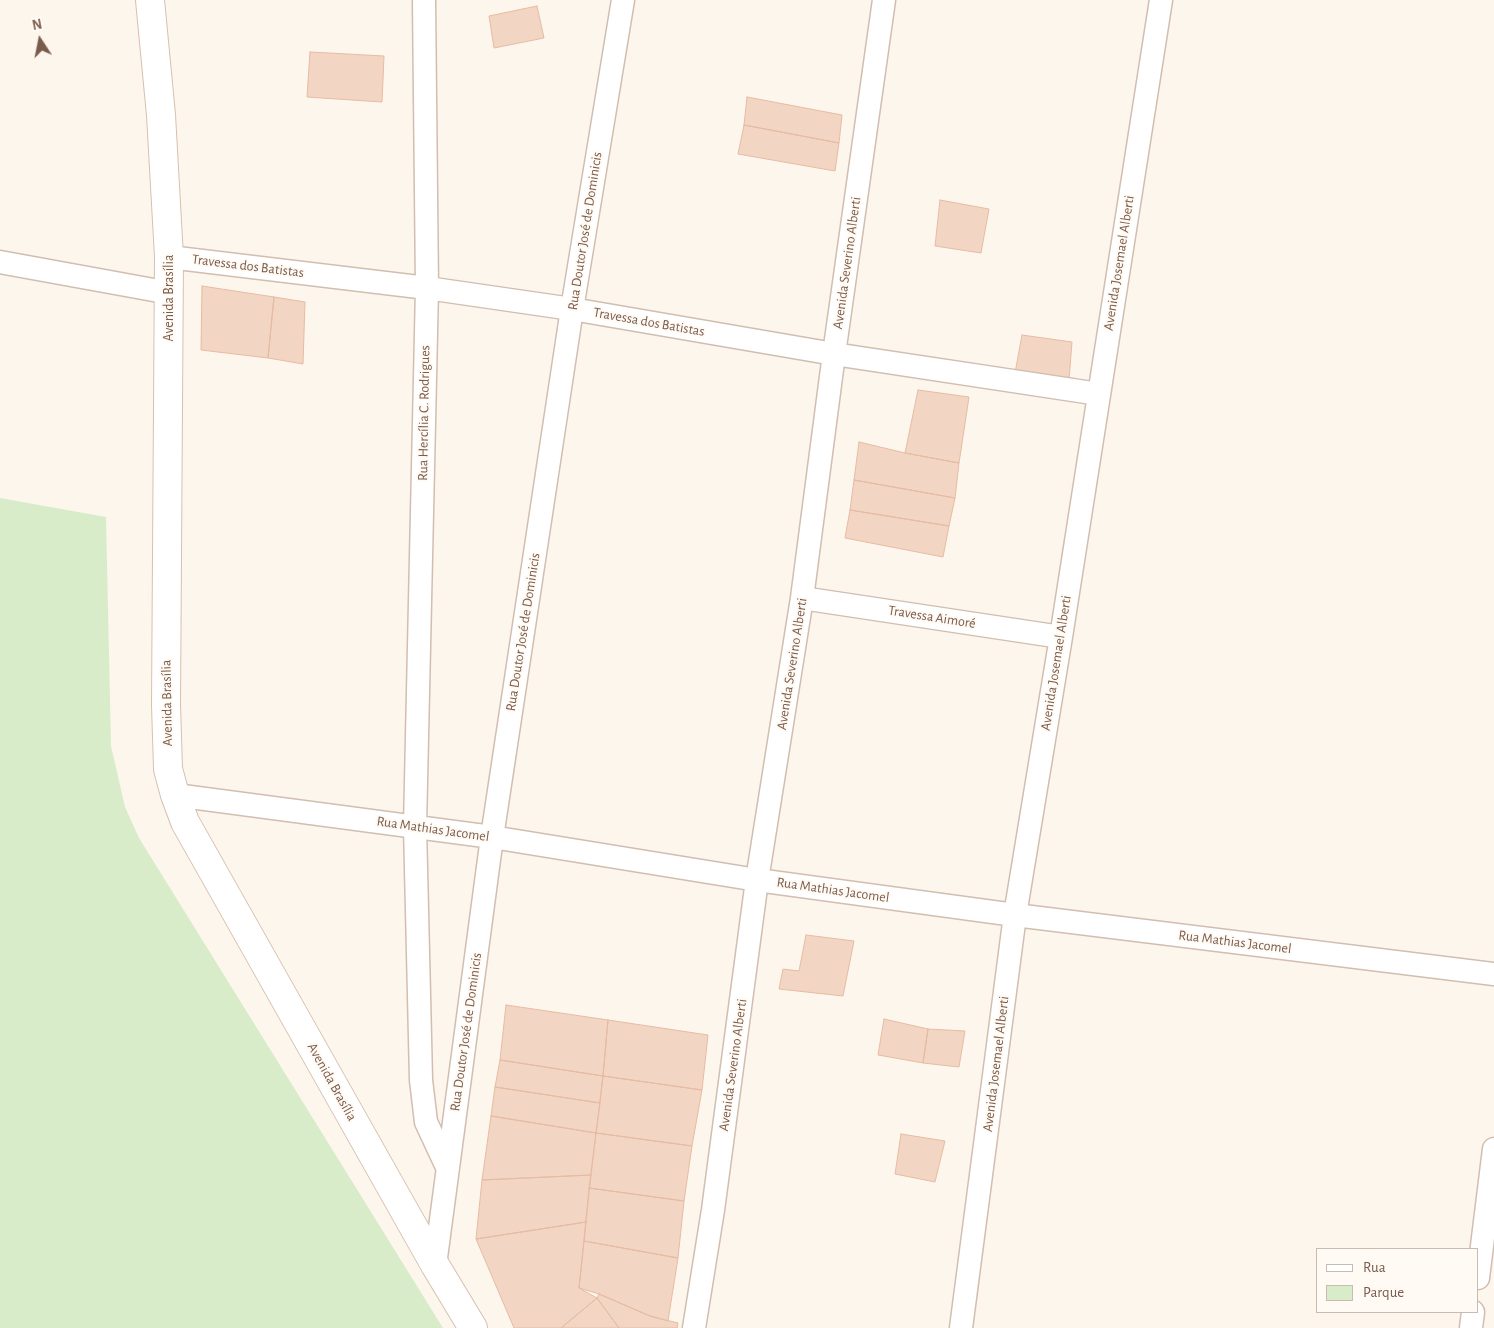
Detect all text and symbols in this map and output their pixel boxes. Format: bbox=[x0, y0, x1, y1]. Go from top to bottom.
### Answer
north arrow bbox=[15, 15, 65, 65]
text: N bbox=[31, 17, 43, 33]
street label: Rua Doutor José de Dominicis bbox=[564, 151, 606, 311]
street label: Avenida Josemael Alberti bbox=[1100, 194, 1138, 332]
street label: Avenida Severino Alberti bbox=[829, 196, 865, 330]
street label: Travessa dos Batistas bbox=[191, 251, 305, 281]
street label: Avenida Brasília bbox=[161, 255, 177, 341]
street label: Travessa dos Batistas bbox=[592, 304, 706, 340]
street label: Rua Hercília C. Rodrigues bbox=[414, 345, 434, 481]
street label: Rua Doutor José de Dominicis bbox=[502, 552, 544, 712]
street label: Avenida Josemael Alberti bbox=[1037, 594, 1075, 732]
street label: Avenida Severino Alberti bbox=[773, 597, 811, 731]
street label: Travessa Aimoré bbox=[887, 602, 977, 632]
street label: Avenida Brasília bbox=[158, 659, 176, 747]
street label: Rua Mathias Jacomel bbox=[376, 813, 490, 845]
street label: Rua Mathias Jacomel bbox=[776, 874, 890, 906]
street label: Rua Mathias Jacomel bbox=[1178, 927, 1292, 957]
street label: Rua Doutor José de Dominicis bbox=[447, 952, 485, 1112]
street label: Avenida Josemael Alberti bbox=[979, 995, 1013, 1133]
street label: Avenida Severino Alberti bbox=[715, 998, 751, 1132]
street label: Avenida Brasília bbox=[304, 1040, 360, 1124]
legend bbox=[1316, 1248, 1479, 1313]
text: Rua bbox=[1363, 1260, 1386, 1275]
text: Parque bbox=[1363, 1285, 1404, 1300]

